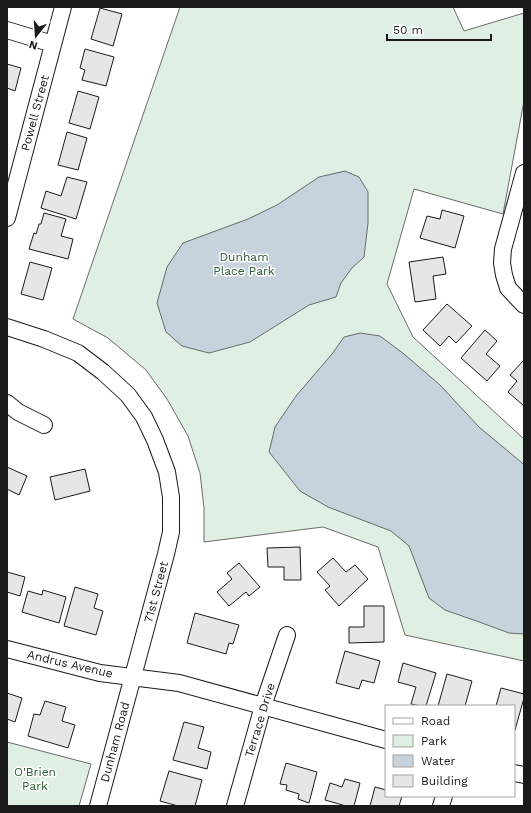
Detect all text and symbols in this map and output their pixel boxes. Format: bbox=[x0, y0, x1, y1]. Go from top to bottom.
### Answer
north arrow bbox=[16, 16, 56, 56]
scale bar bbox=[387, 16, 491, 42]
text: 50 m bbox=[393, 23, 423, 37]
text: N bbox=[27, 38, 39, 52]
street label: Powell Street bbox=[18, 73, 52, 153]
park label: Dunham Place Park bbox=[213, 250, 275, 278]
street label: 71st Street bbox=[141, 560, 171, 624]
street label: Andrus Avenue bbox=[26, 647, 114, 681]
street label: Terrace Drive bbox=[242, 681, 278, 759]
street label: Dunham Road bbox=[98, 700, 132, 784]
legend bbox=[385, 705, 515, 797]
text: Road bbox=[421, 714, 450, 728]
text: Park bbox=[421, 734, 447, 748]
text: Water bbox=[421, 754, 456, 768]
park label: O'Brien Park bbox=[14, 765, 56, 793]
text: Building bbox=[421, 774, 468, 788]

